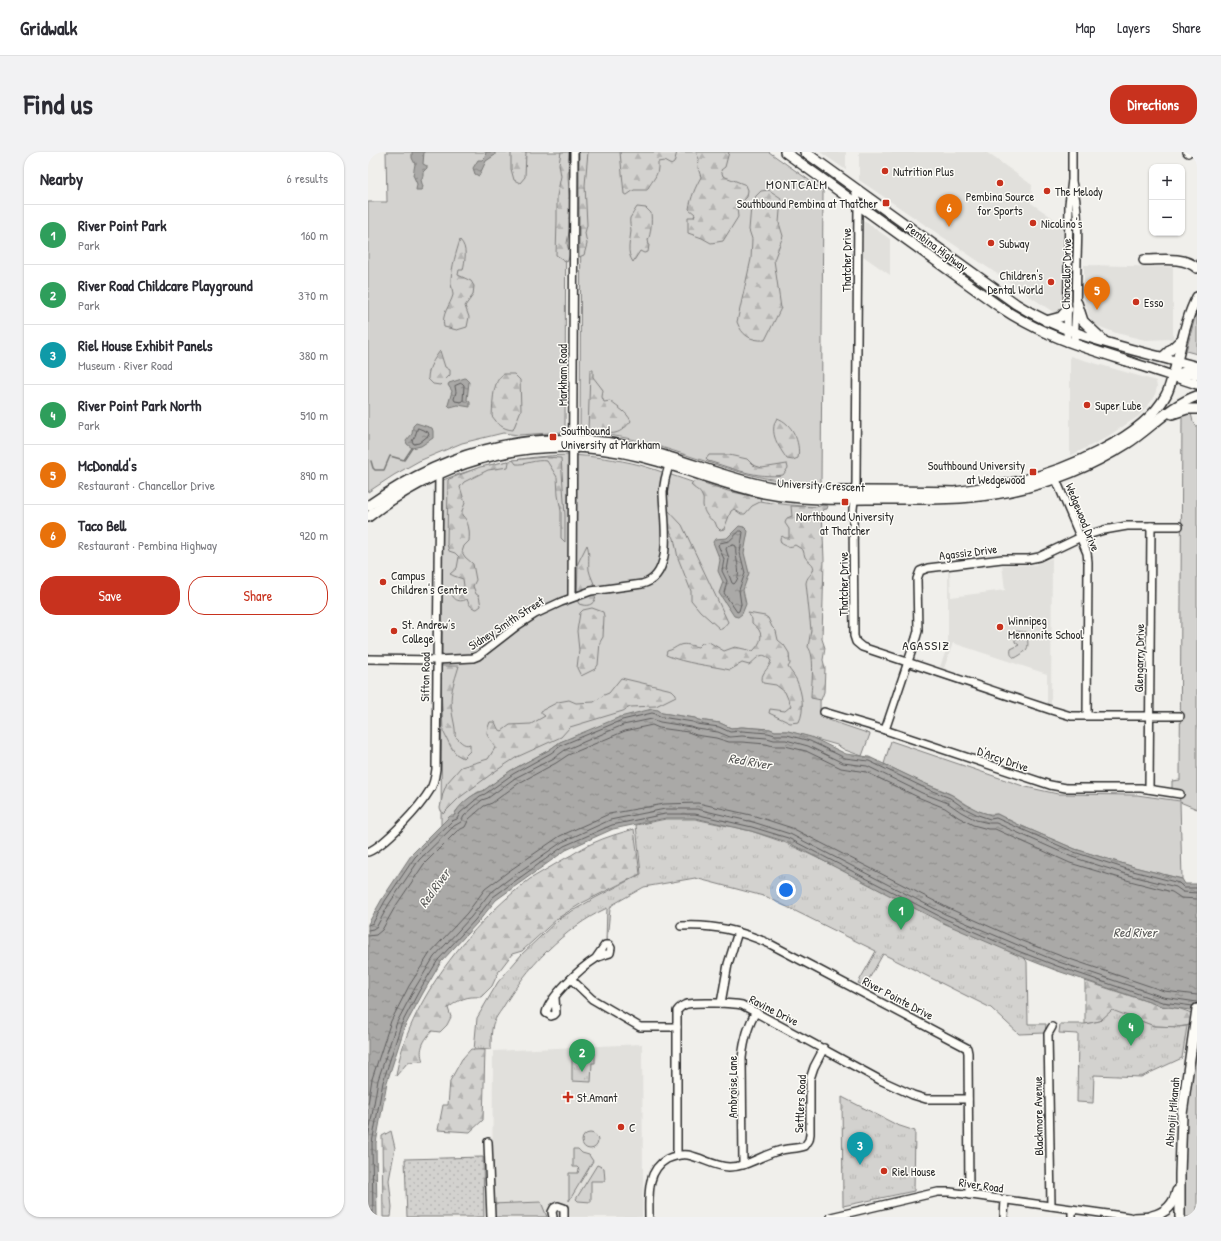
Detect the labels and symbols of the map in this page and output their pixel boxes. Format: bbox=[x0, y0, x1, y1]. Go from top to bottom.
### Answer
place label: Nutrition Plus bbox=[893, 163, 954, 180]
marker: Nutrition Plus bbox=[880, 166, 890, 176]
district label: MONTCALM bbox=[766, 175, 828, 193]
marker: Pembina Source for Sports bbox=[995, 178, 1005, 188]
place label: The Melody bbox=[1055, 183, 1103, 200]
marker: The Melody bbox=[1042, 186, 1052, 196]
place label: Pembina Source for Sports bbox=[966, 188, 1034, 219]
pin: 6 bbox=[936, 194, 962, 227]
place label: Southbound Pembina at Thatcher bbox=[737, 195, 878, 212]
marker: Southbound Pembina at Thatcher bbox=[881, 198, 891, 208]
place label: Nicolino's bbox=[1041, 215, 1083, 232]
marker: Nicolino's bbox=[1028, 218, 1038, 228]
street label: Pembina Highway bbox=[902, 219, 972, 275]
street label: Thatcher Drive bbox=[838, 228, 855, 292]
place label: Subway bbox=[999, 235, 1030, 252]
marker: Subway bbox=[986, 238, 996, 248]
street label: Chancellor Drive bbox=[1057, 238, 1075, 310]
place label: Children's Dental World bbox=[988, 267, 1043, 298]
marker: Children's Dental World bbox=[1046, 277, 1056, 287]
pin: 5 bbox=[1084, 277, 1110, 310]
place label: Esso bbox=[1144, 294, 1164, 311]
marker: Esso bbox=[1131, 297, 1141, 307]
street label: Markham Road bbox=[554, 344, 571, 406]
place label: Super Lube bbox=[1095, 397, 1142, 414]
marker: Super Lube bbox=[1082, 400, 1092, 410]
place label: Southbound University at Markham bbox=[561, 422, 660, 453]
marker: Southbound University at Markham bbox=[548, 432, 558, 442]
place label: Southbound University at Wedgewood bbox=[928, 457, 1025, 488]
marker: Southbound University at Wedgewood bbox=[1028, 467, 1038, 477]
street label: University Crescent bbox=[777, 474, 866, 496]
street label: Wedgewood Drive bbox=[1062, 480, 1104, 554]
marker: Northbound University at Thatcher bbox=[840, 497, 850, 507]
place label: Northbound University at Thatcher bbox=[796, 508, 894, 539]
street label: Agassiz Drive bbox=[938, 540, 998, 564]
street label: Thatcher Drive bbox=[835, 552, 852, 616]
place label: Campus Children's Centre bbox=[391, 567, 468, 598]
marker: Campus Children's Centre bbox=[378, 577, 388, 587]
street label: Sidney Smith Street bbox=[465, 592, 548, 654]
place label: Winnipeg Mennonite School bbox=[1008, 612, 1084, 643]
place label: St. Andrew’s College bbox=[402, 616, 456, 647]
marker: Winnipeg Mennonite School bbox=[995, 622, 1005, 632]
street label: Glengarry Drive bbox=[1130, 623, 1148, 693]
marker: St. Andrew’s College bbox=[389, 626, 399, 636]
district label: AGASSIZ bbox=[902, 636, 950, 654]
street label: Sifton Road bbox=[416, 652, 434, 702]
street label: D'Arcy Drive bbox=[975, 742, 1031, 776]
water label: Red River bbox=[727, 748, 775, 774]
water label: Red River bbox=[414, 864, 455, 911]
your location bbox=[776, 880, 796, 900]
pin: 1 bbox=[888, 897, 914, 930]
water label: Red River bbox=[1113, 923, 1159, 941]
street label: River Pointe Drive bbox=[860, 972, 937, 1024]
street label: Ravine Drive bbox=[746, 990, 802, 1030]
pin: 4 bbox=[1118, 1013, 1144, 1046]
pin: 2 bbox=[569, 1039, 595, 1072]
street label: Ambroise Lane bbox=[724, 1055, 741, 1118]
street label: Settlers Road bbox=[790, 1074, 810, 1133]
street label: Blackmore Avenue bbox=[1029, 1076, 1047, 1156]
street label: Abinojii Mikanah bbox=[1161, 1077, 1183, 1147]
place label: St.Amant bbox=[577, 1089, 618, 1106]
marker: St.Amant bbox=[562, 1091, 574, 1103]
place label: C bbox=[629, 1119, 636, 1136]
marker: C bbox=[616, 1122, 626, 1132]
pin: 3 bbox=[847, 1132, 873, 1165]
place label: Riel House bbox=[892, 1163, 936, 1180]
marker: Riel House bbox=[879, 1166, 889, 1176]
street label: River Road bbox=[958, 1173, 1005, 1197]

